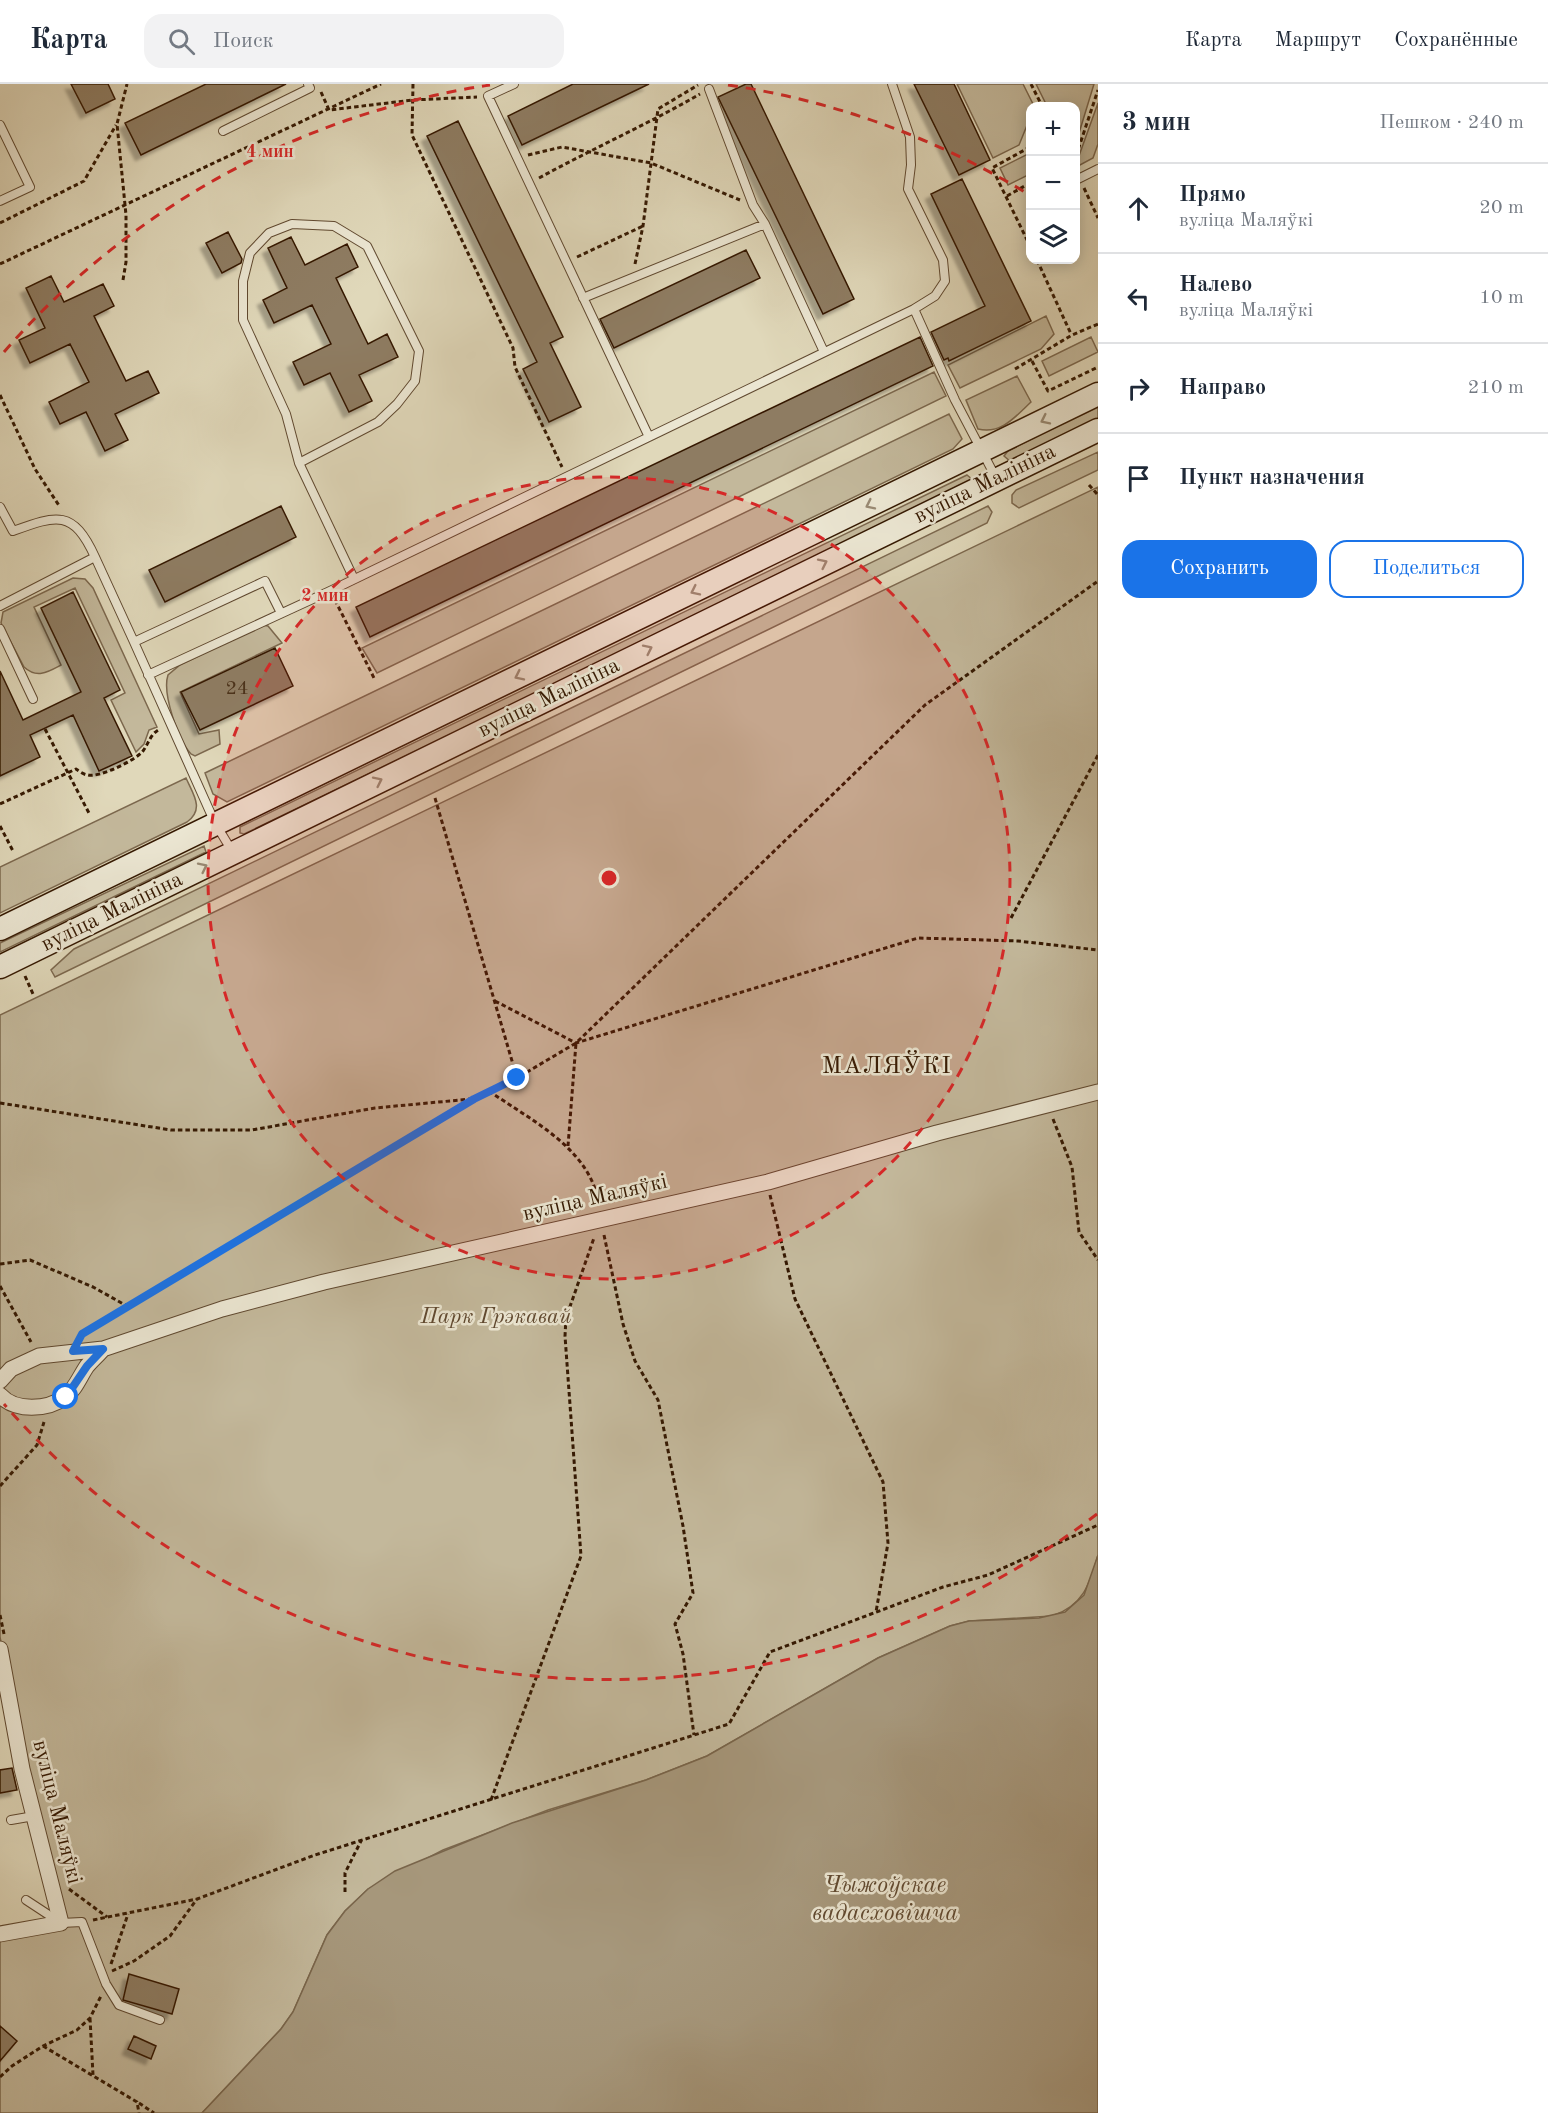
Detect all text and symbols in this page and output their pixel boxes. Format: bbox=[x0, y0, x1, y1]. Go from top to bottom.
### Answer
search box bbox=[144, 14, 564, 68]
icon: search bbox=[165, 25, 198, 58]
text: Карта bbox=[30, 27, 108, 55]
text: Поиск bbox=[213, 30, 274, 52]
text: Карта bbox=[1185, 30, 1242, 51]
text: Маршрут bbox=[1275, 30, 1361, 51]
text: Сохранённые bbox=[1394, 30, 1518, 51]
map controls bbox=[1026, 102, 1080, 264]
button: + bbox=[1026, 102, 1080, 156]
text: 3 мин bbox=[1122, 110, 1191, 136]
text: Пешком · 240 m bbox=[1379, 113, 1524, 133]
text: 4 мин bbox=[246, 143, 294, 161]
button: − bbox=[1026, 156, 1080, 210]
text: Прямо bbox=[1179, 184, 1246, 206]
icon: ahead bbox=[1122, 192, 1155, 225]
text: 20 m bbox=[1479, 198, 1524, 218]
button: layers bbox=[1026, 210, 1080, 264]
text: вуліца Маляўкі bbox=[1179, 211, 1313, 231]
text: Налево bbox=[1179, 274, 1252, 296]
icon: left bbox=[1122, 282, 1155, 315]
text: 10 m bbox=[1479, 288, 1524, 308]
text: вуліца Маляўкі bbox=[1179, 301, 1313, 321]
icon: right bbox=[1122, 372, 1155, 405]
text: Направо bbox=[1179, 377, 1266, 399]
text: 210 m bbox=[1468, 378, 1524, 398]
one-way arrow bbox=[1041, 412, 1052, 424]
street label: вуліца Малініна bbox=[911, 440, 1059, 528]
icon: arrive bbox=[1122, 462, 1155, 495]
text: Пункт назначения bbox=[1179, 467, 1365, 489]
one-way arrow bbox=[866, 498, 877, 510]
button: Сохранить bbox=[1122, 540, 1317, 598]
button: Поделиться bbox=[1329, 540, 1524, 598]
one-way arrow bbox=[816, 559, 827, 571]
one-way arrow bbox=[690, 583, 701, 595]
text: 2 мин bbox=[301, 587, 349, 605]
one-way arrow bbox=[641, 645, 652, 657]
street label: вуліца Малініна bbox=[475, 654, 623, 742]
one-way arrow bbox=[515, 668, 526, 680]
house number: 24 bbox=[225, 679, 249, 699]
one-way arrow bbox=[372, 777, 383, 789]
one-way arrow bbox=[197, 863, 208, 875]
street label: вуліца Малініна bbox=[38, 868, 186, 956]
centre of rings bbox=[599, 868, 619, 888]
district label: МАЛЯЎКІ bbox=[822, 1050, 952, 1079]
route end bbox=[503, 1064, 529, 1090]
street label: вуліца Маляўкі bbox=[521, 1171, 669, 1225]
park label: Парк Грэкавай bbox=[420, 1306, 572, 1328]
route start bbox=[52, 1383, 78, 1409]
street label: вуліца Маляўкі bbox=[28, 1738, 86, 1886]
water label: Чыжоўскае вадасховішча bbox=[812, 1874, 958, 1926]

